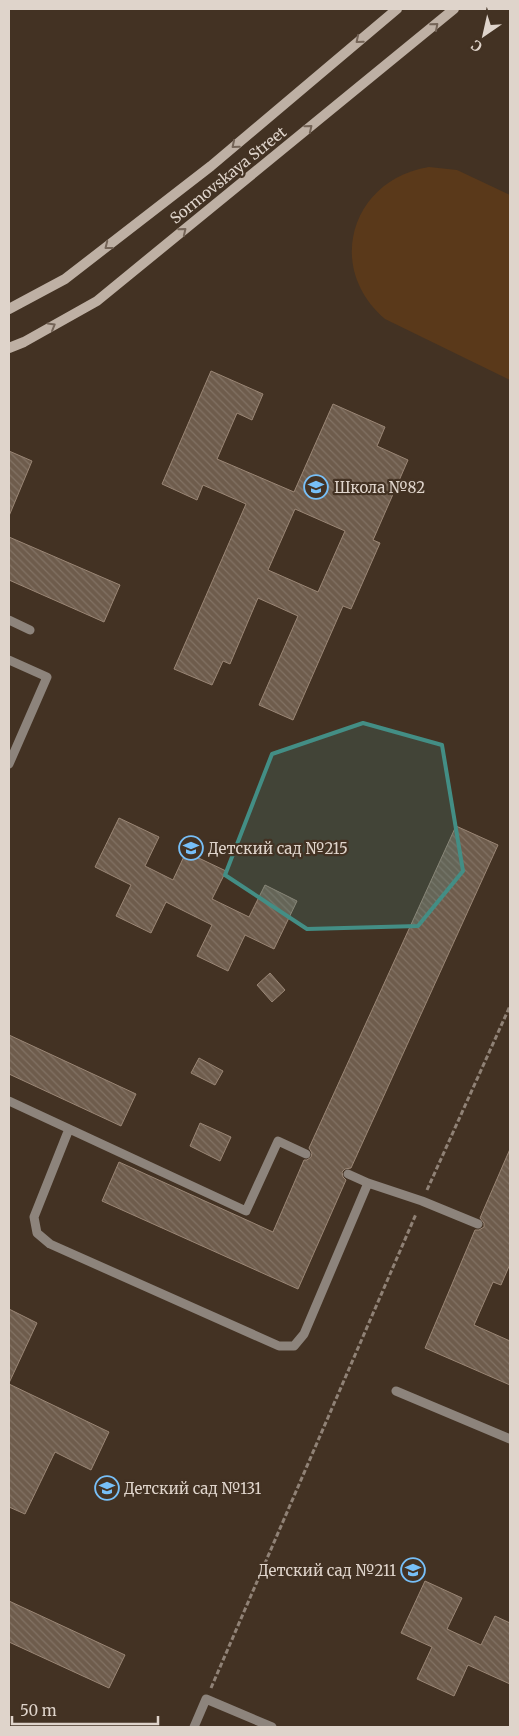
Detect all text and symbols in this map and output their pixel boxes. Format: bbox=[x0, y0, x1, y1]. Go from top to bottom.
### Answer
north arrow bbox=[459, 10, 509, 60]
one-way arrow bbox=[429, 23, 438, 31]
one-way arrow bbox=[356, 35, 365, 44]
text: С bbox=[468, 36, 486, 56]
street label: Sormovskaya Street bbox=[166, 122, 290, 228]
one-way arrow bbox=[303, 126, 312, 134]
one-way arrow bbox=[232, 140, 241, 149]
one-way arrow bbox=[177, 228, 186, 236]
one-way arrow bbox=[104, 240, 114, 249]
one-way arrow bbox=[47, 323, 56, 333]
school or university icon: Школа №82 bbox=[303, 474, 329, 500]
place label: Школа №82 bbox=[334, 478, 425, 497]
school or university icon: Детский сад №215 bbox=[178, 835, 204, 861]
place label: Детский сад №215 bbox=[208, 839, 348, 858]
school or university icon: Детский сад №131 bbox=[94, 1475, 120, 1501]
place label: Детский сад №131 bbox=[124, 1479, 262, 1498]
school or university icon: Детский сад №211 bbox=[400, 1557, 426, 1583]
place label: Детский сад №211 bbox=[258, 1561, 396, 1580]
scale bar bbox=[12, 1694, 159, 1726]
text: 50 m bbox=[20, 1701, 57, 1720]

